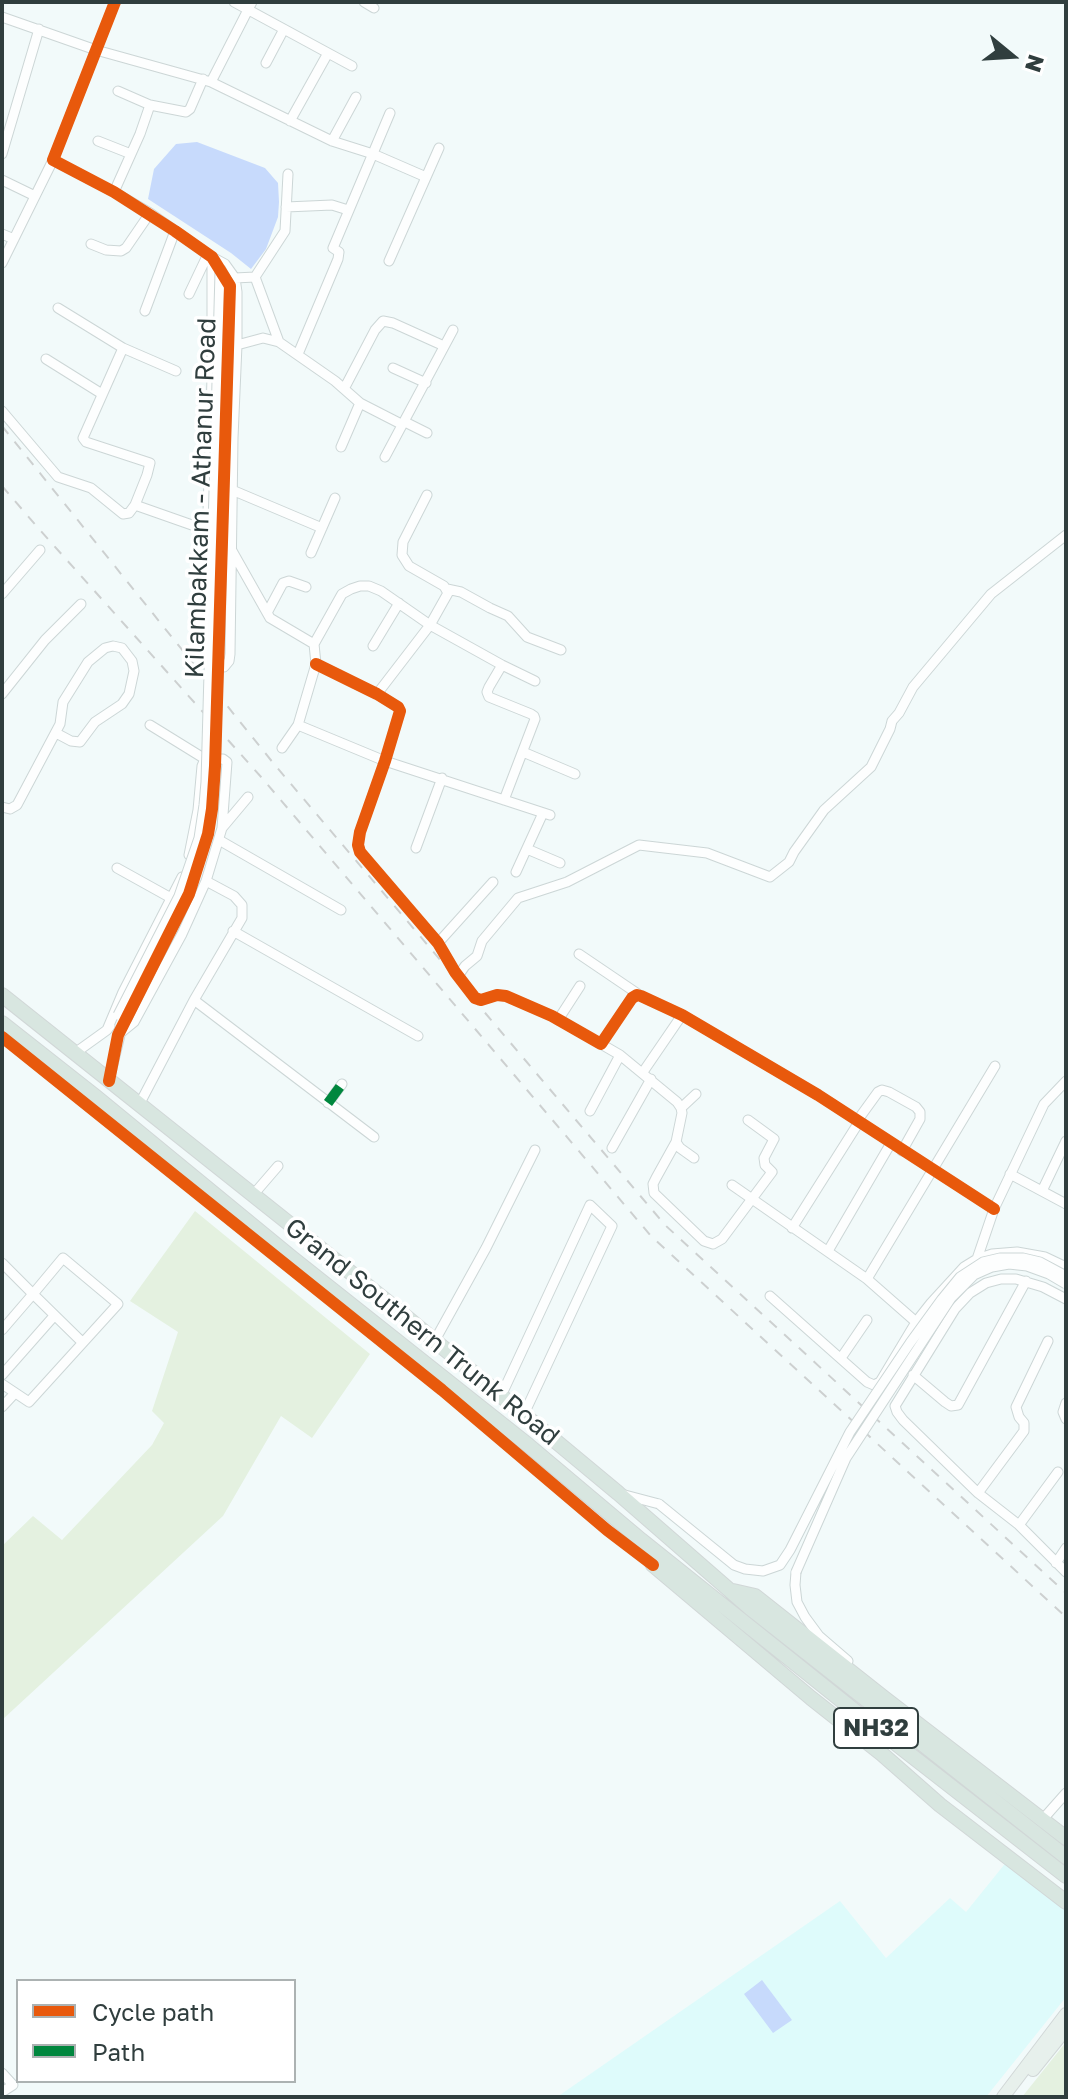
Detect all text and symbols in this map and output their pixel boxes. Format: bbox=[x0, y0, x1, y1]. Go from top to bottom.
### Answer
north arrow bbox=[972, 16, 1052, 96]
text: N bbox=[1020, 51, 1051, 76]
street label: Kilambakkam - Athanur Road bbox=[179, 317, 223, 679]
street label: Grand Southern Trunk Road bbox=[279, 1212, 565, 1452]
road number: NH32 bbox=[834, 1708, 918, 1748]
legend bbox=[16, 1979, 296, 2083]
text: Cycle path bbox=[92, 1997, 214, 2026]
text: Path bbox=[92, 2037, 145, 2066]

